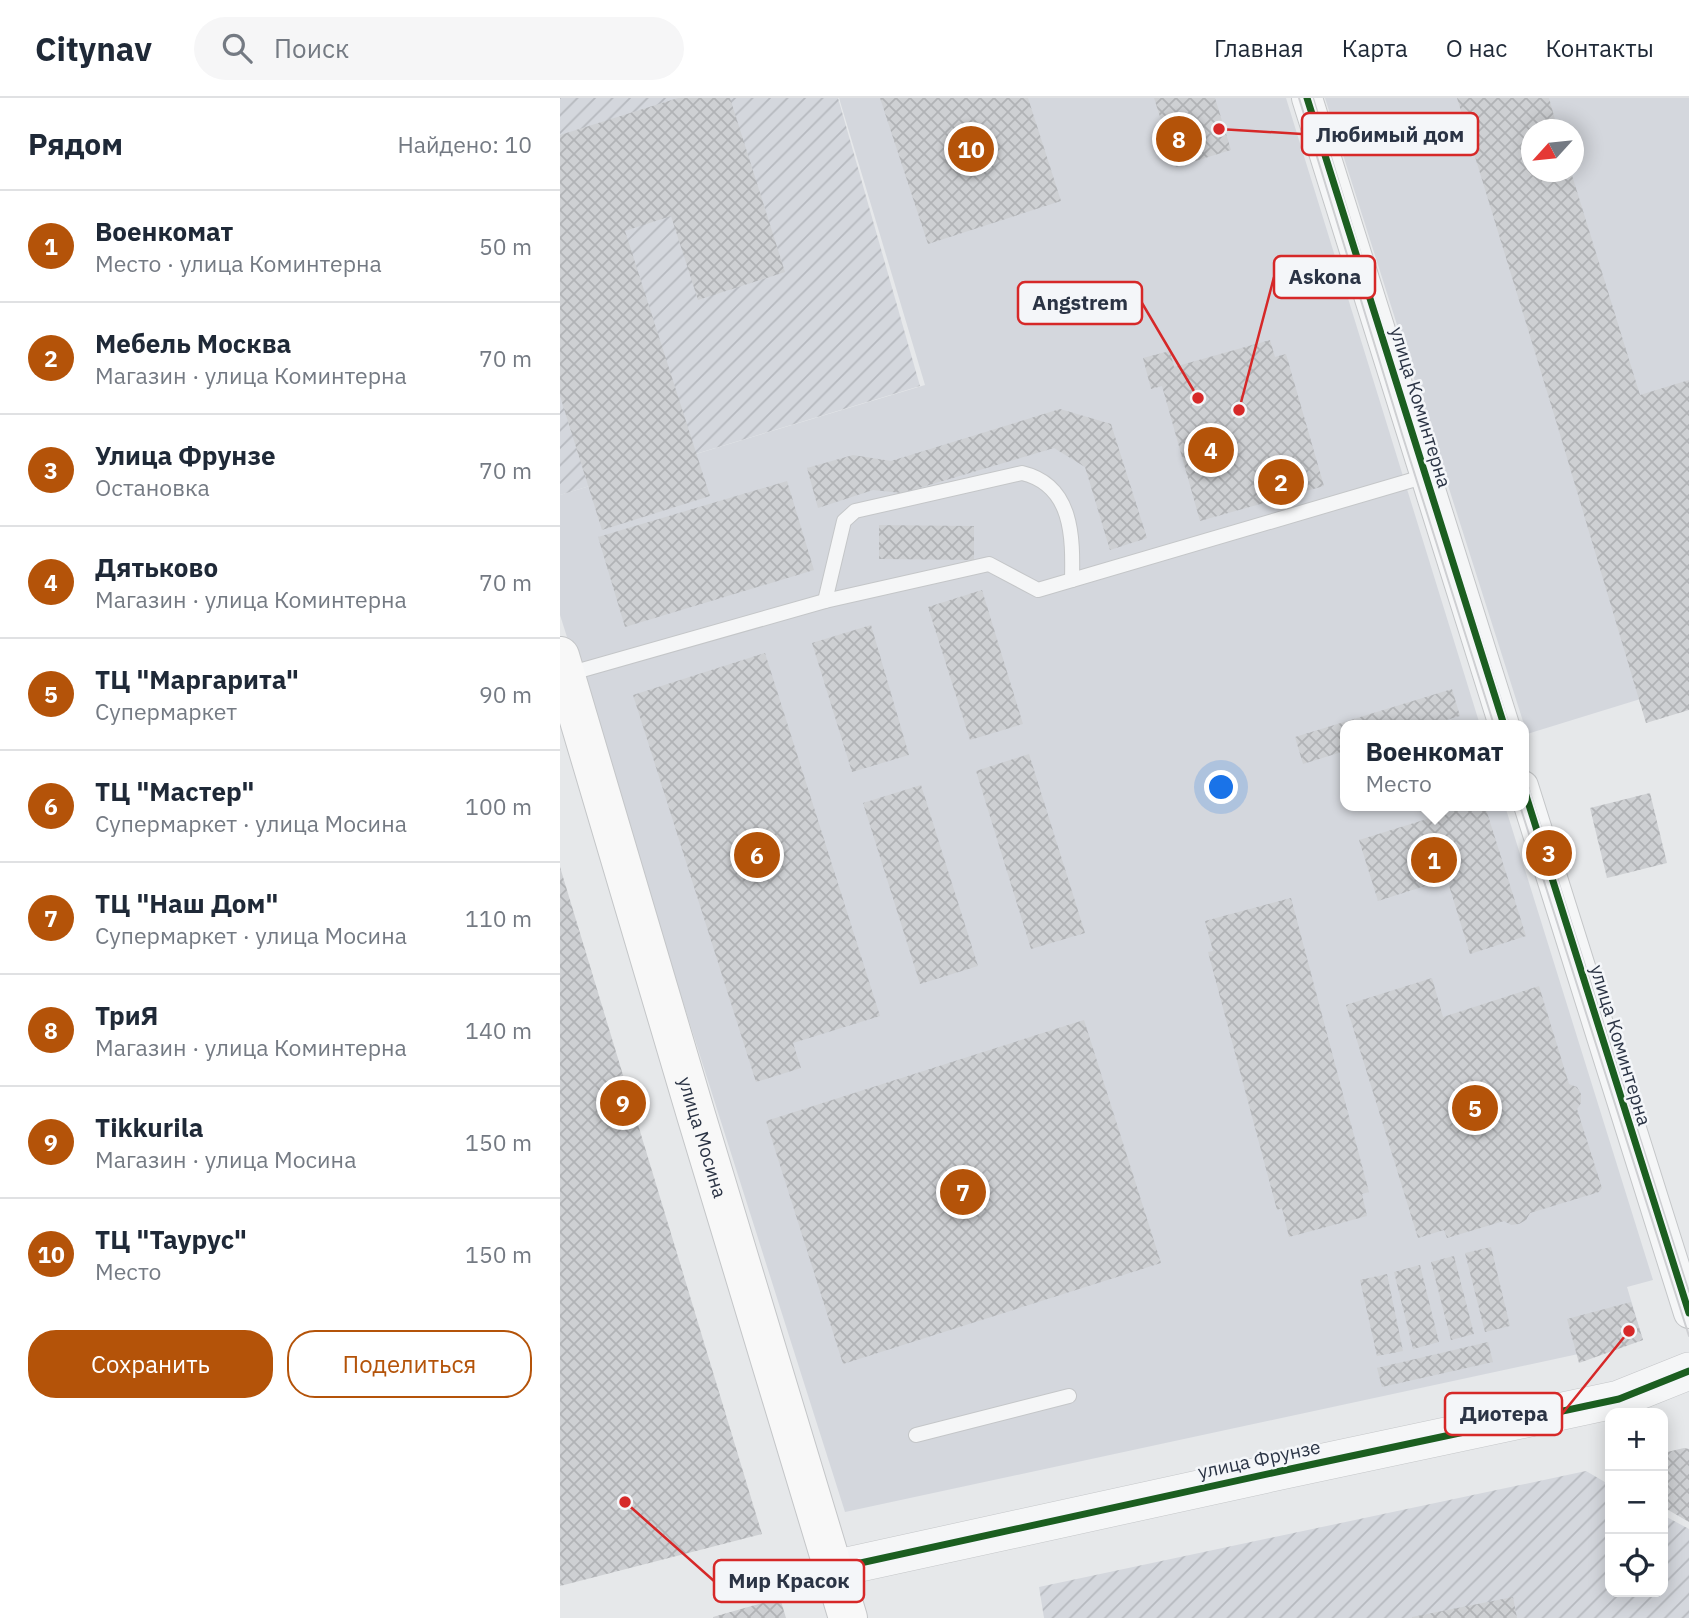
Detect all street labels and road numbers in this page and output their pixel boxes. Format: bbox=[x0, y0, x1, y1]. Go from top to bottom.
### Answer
street label: улица Коминтерна bbox=[1385, 324, 1457, 490]
street label: улица Коминтерна bbox=[1585, 962, 1657, 1128]
street label: улица Мосина bbox=[673, 1074, 732, 1201]
street label: улица Фрунзе bbox=[1196, 1434, 1322, 1484]

